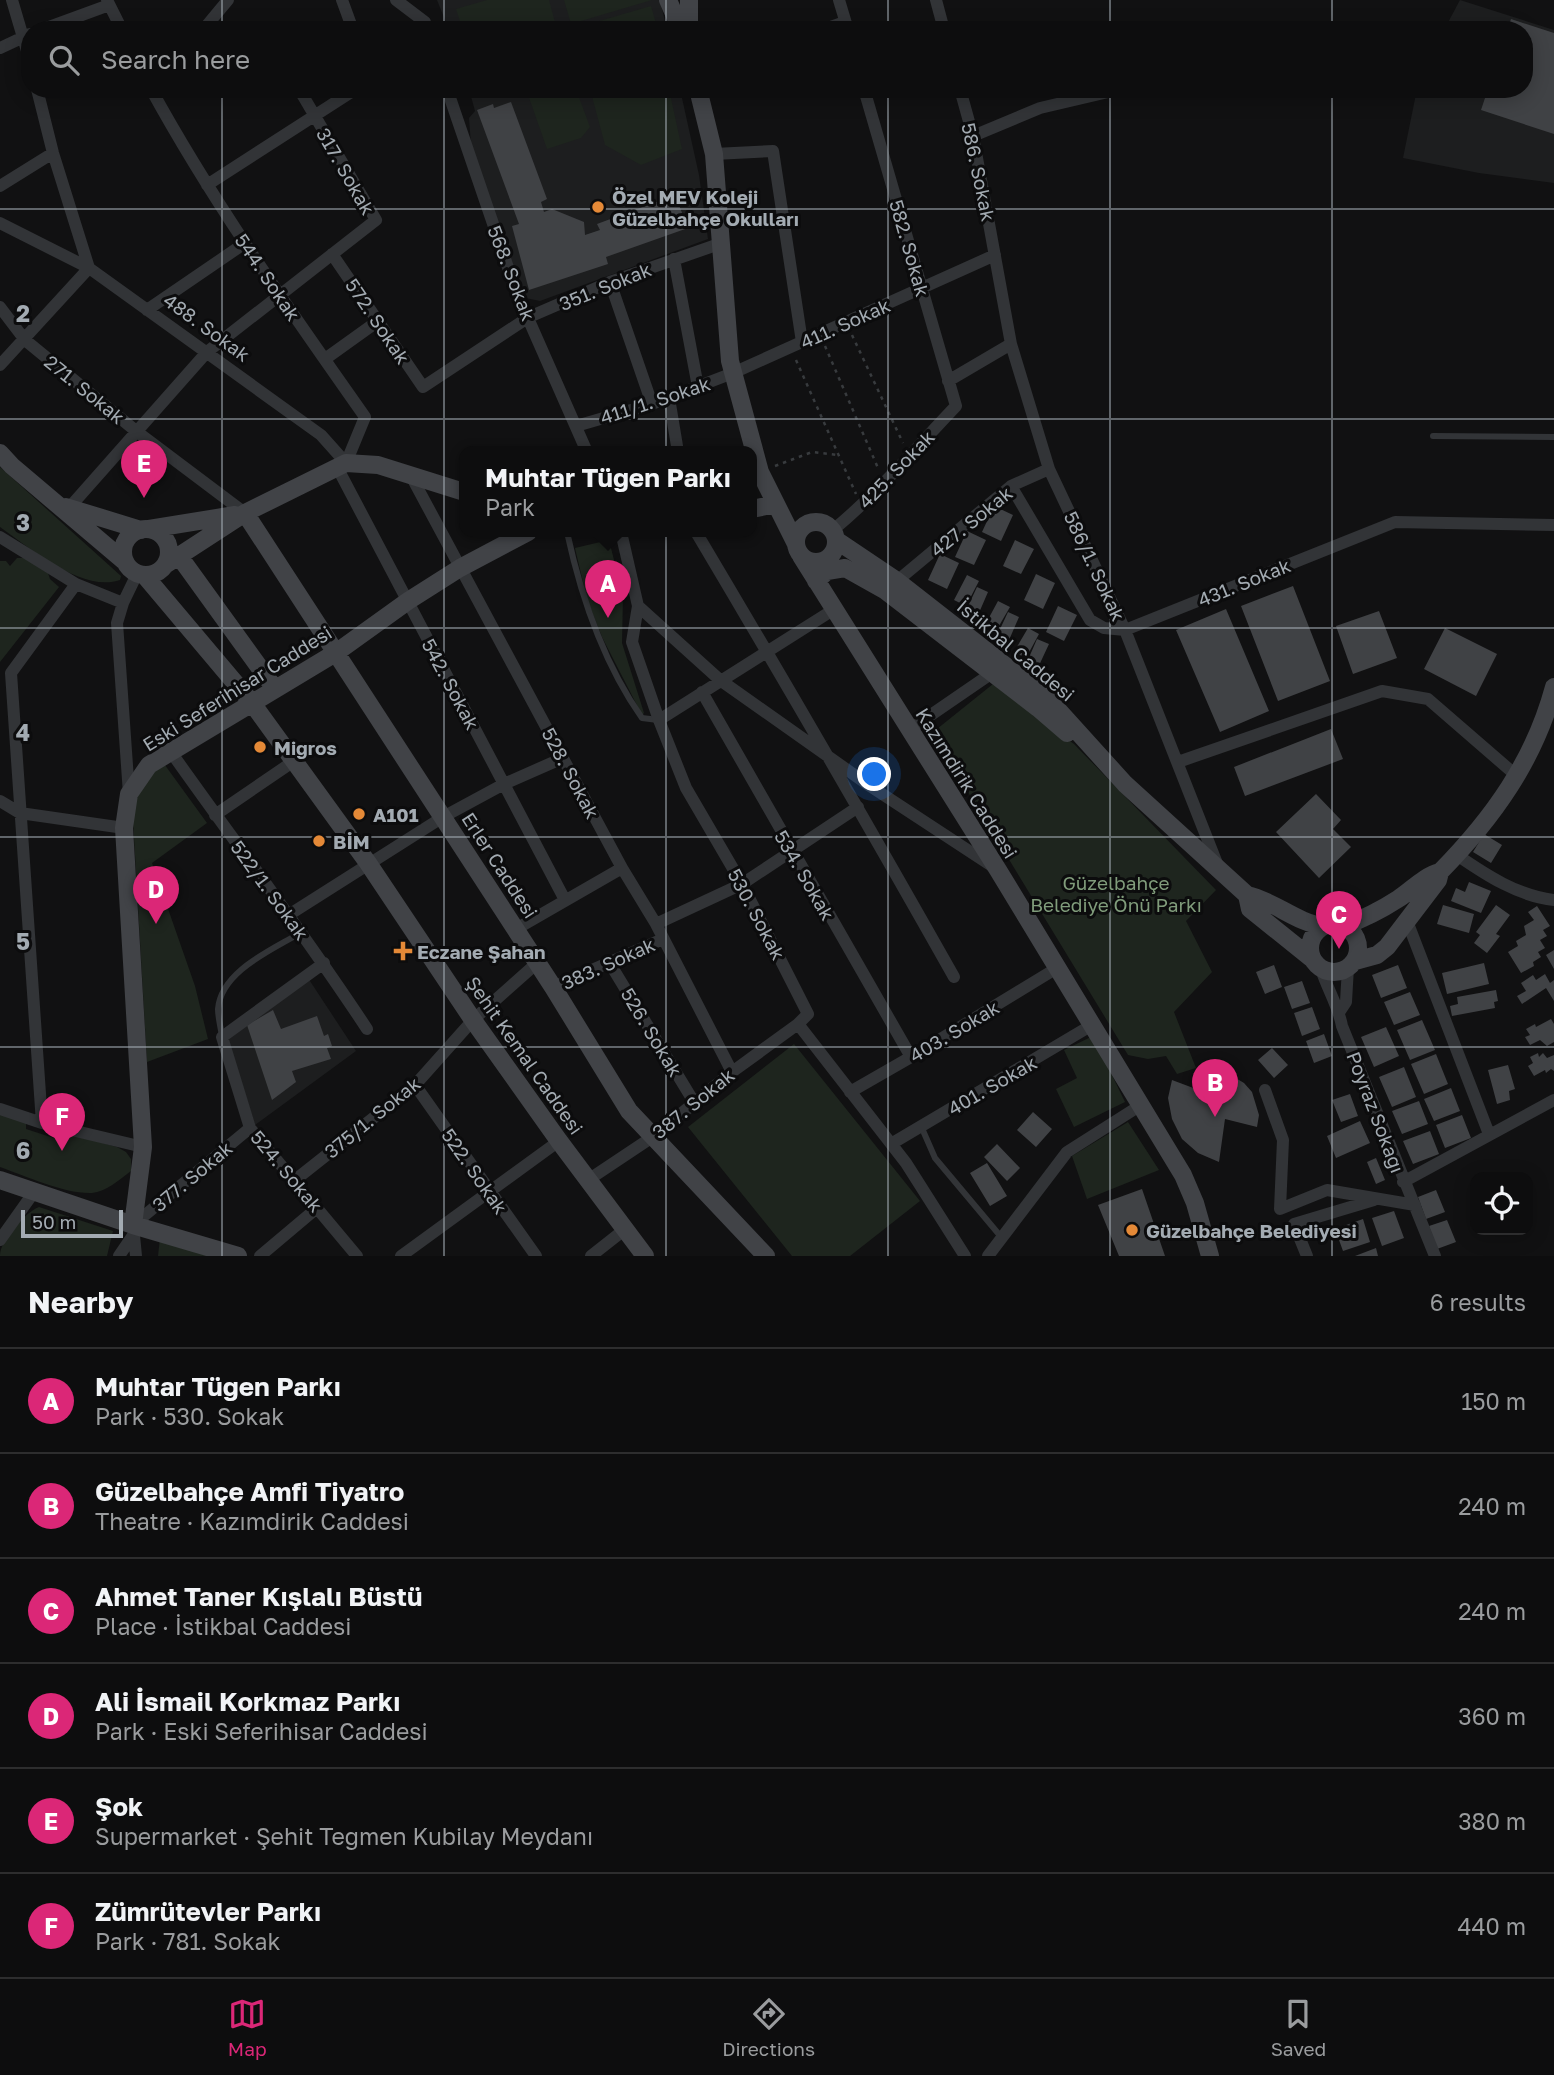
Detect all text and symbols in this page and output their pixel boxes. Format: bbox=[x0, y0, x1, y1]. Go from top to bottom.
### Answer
search box bbox=[21, 21, 1533, 98]
icon: search bbox=[45, 41, 83, 79]
text: Search here bbox=[101, 44, 250, 75]
street label: 586. Sokak bbox=[957, 121, 1001, 224]
street label: 317. Sokak bbox=[312, 123, 380, 219]
place label: Özel MEV Koleji Güzelbahçe Okulları bbox=[612, 185, 799, 230]
street label: 582. Sokak bbox=[885, 197, 935, 299]
marker: Özel MEV Koleji Güzelbahçe Okulları bbox=[590, 199, 606, 215]
street label: 568. Sokak bbox=[483, 222, 541, 324]
street label: 544. Sokak bbox=[230, 229, 306, 325]
street label: 351. Sokak bbox=[556, 257, 655, 315]
street label: 572. Sokak bbox=[341, 274, 415, 368]
street label: 488. Sokak bbox=[159, 288, 255, 366]
street label: 411. Sokak bbox=[796, 293, 894, 353]
text: 2 bbox=[16, 299, 30, 327]
street label: 271. Sokak bbox=[40, 350, 130, 428]
street label: 411/1. Sokak bbox=[597, 371, 713, 429]
street label: 425. Sokak bbox=[853, 425, 939, 513]
pin: E bbox=[121, 440, 167, 498]
popup bbox=[459, 446, 757, 537]
text: Muhtar Tüğen Parkı bbox=[485, 462, 731, 493]
street label: 427. Sokak bbox=[925, 481, 1017, 561]
text: Park bbox=[485, 493, 535, 521]
street label: 586/1. Sokak bbox=[1060, 507, 1131, 625]
text: 3 bbox=[16, 508, 30, 536]
street label: 431. Sokak bbox=[1194, 553, 1294, 611]
pin: A bbox=[585, 560, 631, 618]
street label: İstikbal Caddesi bbox=[953, 594, 1079, 706]
street label: Eski Seferihisar Caddesi bbox=[138, 620, 336, 756]
street label: 542. Sokak bbox=[417, 635, 485, 734]
street label: Kazımdirik Caddesi bbox=[911, 703, 1023, 863]
text: 4 bbox=[16, 718, 30, 746]
street label: 528. Sokak bbox=[537, 724, 605, 823]
place label: Migros bbox=[274, 736, 337, 759]
marker: Migros bbox=[252, 739, 268, 755]
your location bbox=[857, 757, 891, 791]
place label: A101 bbox=[373, 803, 419, 826]
marker: A101 bbox=[351, 806, 367, 822]
street label: Erler Caddesi bbox=[457, 808, 543, 922]
street label: 534. Sokak bbox=[770, 826, 840, 924]
place label: BİM bbox=[333, 830, 370, 853]
marker: BİM bbox=[311, 833, 327, 849]
street label: 522/1. Sokak bbox=[226, 836, 314, 944]
street label: 530. Sokak bbox=[723, 864, 791, 964]
pin: D bbox=[133, 866, 179, 924]
park label: Güzelbahçe Belediye Önü Parkı bbox=[1030, 871, 1202, 916]
pin: C bbox=[1316, 891, 1362, 949]
text: 5 bbox=[16, 927, 30, 955]
street label: 383. Sokak bbox=[558, 932, 659, 994]
place label: Eczane Şahan bbox=[417, 940, 546, 963]
marker: Eczane Şahan bbox=[395, 943, 411, 959]
street label: Şehit Kemal Caddesi bbox=[462, 972, 588, 1138]
street label: 526. Sokak bbox=[617, 983, 688, 1081]
street label: 403. Sokak bbox=[905, 995, 1003, 1067]
street label: Poyraz Sokağı bbox=[1342, 1048, 1410, 1176]
street label: 401. Sokak bbox=[944, 1050, 1041, 1120]
pin: B bbox=[1192, 1059, 1238, 1117]
street label: 387. Sokak bbox=[647, 1063, 739, 1143]
street label: 375/1. Sokak bbox=[319, 1071, 425, 1163]
pin: F bbox=[39, 1093, 85, 1151]
street label: 522. Sokak bbox=[437, 1124, 513, 1218]
street label: 524. Sokak bbox=[246, 1125, 328, 1217]
text: 6 bbox=[16, 1136, 30, 1164]
street label: 377. Sokak bbox=[147, 1136, 237, 1216]
map controls bbox=[1470, 1172, 1533, 1235]
button: locate bbox=[1470, 1172, 1533, 1235]
scale bar bbox=[21, 1207, 122, 1239]
text: 50 m bbox=[32, 1210, 76, 1233]
place label: Güzelbahçe Belediyesi bbox=[1146, 1219, 1357, 1242]
marker: Güzelbahçe Belediyesi bbox=[1124, 1222, 1140, 1238]
text: Nearby bbox=[28, 1284, 133, 1320]
text: 6 results bbox=[1430, 1288, 1526, 1316]
text: Muhtar Tüğen Parkı bbox=[95, 1371, 341, 1402]
text: A bbox=[43, 1387, 59, 1415]
text: 150 m bbox=[1461, 1387, 1526, 1415]
text: Park · 530. Sokak bbox=[95, 1402, 284, 1430]
text: Güzelbahçe Amfi Tiyatro bbox=[95, 1476, 404, 1507]
text: B bbox=[43, 1492, 59, 1520]
text: 240 m bbox=[1458, 1492, 1526, 1520]
text: Theatre · Kazımdirik Caddesi bbox=[95, 1507, 409, 1535]
text: Ahmet Taner Kışlalı Büstü bbox=[95, 1581, 422, 1612]
text: C bbox=[43, 1597, 59, 1625]
text: 240 m bbox=[1458, 1597, 1526, 1625]
text: Place · İstikbal Caddesi bbox=[95, 1612, 351, 1640]
text: Ali İsmail Korkmaz Parkı bbox=[95, 1686, 400, 1717]
text: D bbox=[43, 1702, 59, 1730]
text: 360 m bbox=[1458, 1702, 1526, 1730]
text: Park · Eski Seferihisar Caddesi bbox=[95, 1717, 428, 1745]
text: Şok bbox=[95, 1791, 143, 1822]
text: E bbox=[44, 1807, 58, 1835]
text: 380 m bbox=[1458, 1807, 1526, 1835]
text: Supermarket · Şehit Teğmen Kubilay Meydanı bbox=[95, 1822, 593, 1850]
text: Zümrütevler Parkı bbox=[95, 1896, 321, 1927]
text: F bbox=[44, 1912, 58, 1940]
text: 440 m bbox=[1458, 1912, 1526, 1940]
text: Park · 781. Sokak bbox=[95, 1927, 281, 1955]
tab: Map bbox=[228, 1995, 267, 2060]
tab: Directions bbox=[722, 1995, 815, 2060]
tab: Saved bbox=[1271, 1995, 1326, 2060]

